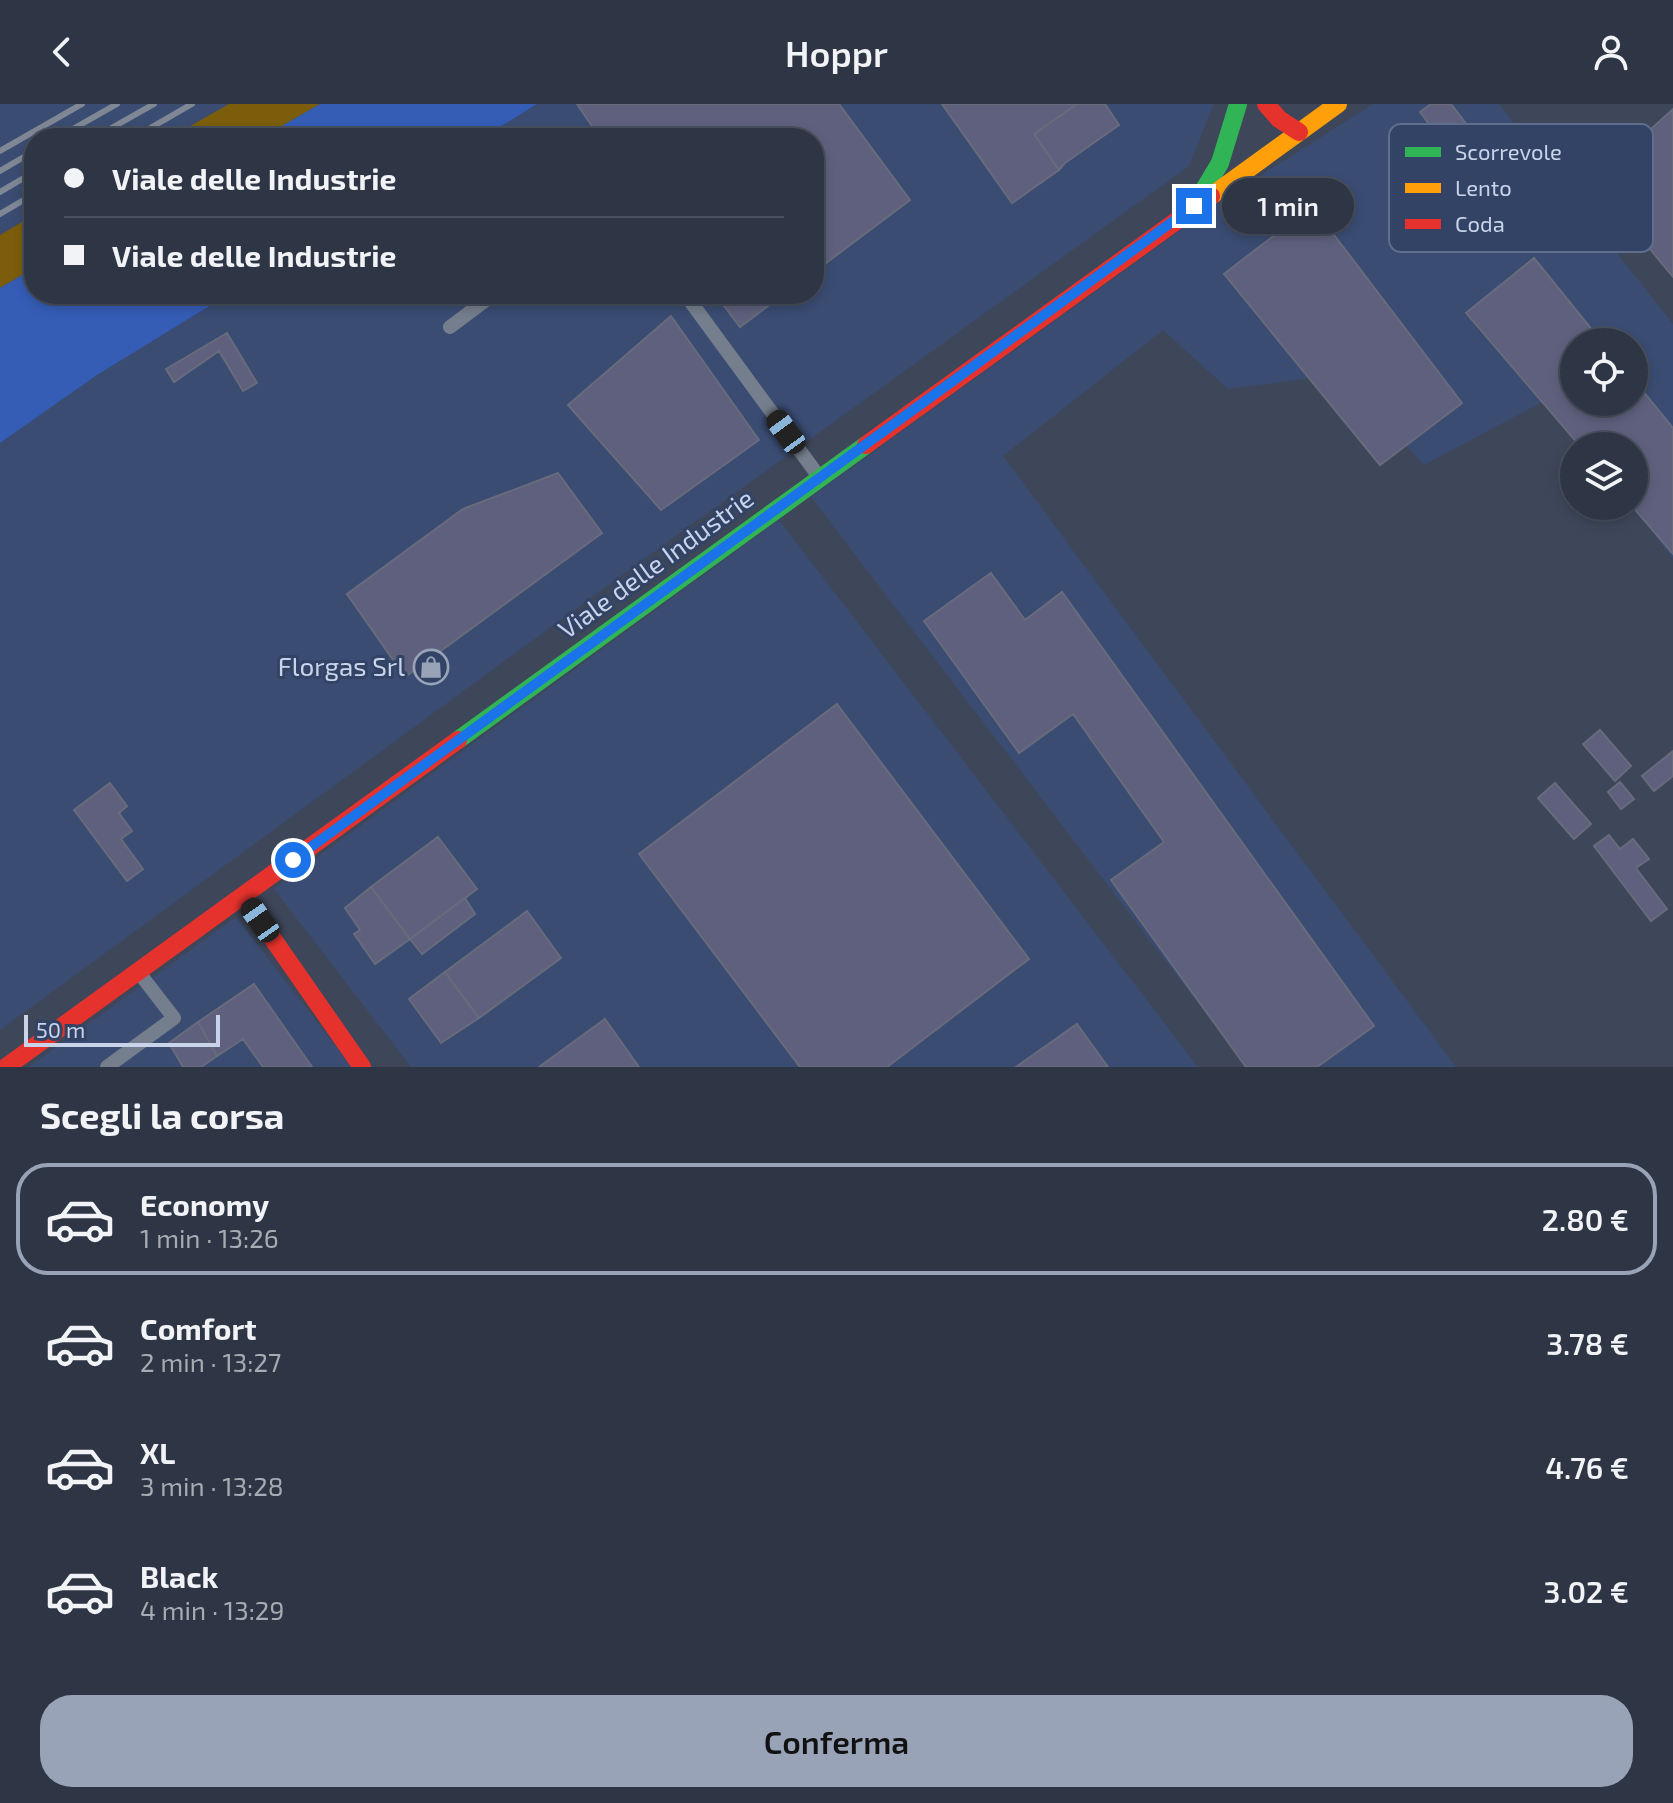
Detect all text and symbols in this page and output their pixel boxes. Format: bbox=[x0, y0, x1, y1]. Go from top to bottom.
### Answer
icon: back bbox=[40, 30, 84, 74]
icon: person bbox=[1589, 30, 1633, 74]
text: Hoppr bbox=[785, 31, 888, 74]
legend bbox=[1389, 124, 1653, 252]
text: Scorrevole bbox=[1455, 138, 1562, 164]
text: Viale delle Industrie bbox=[112, 160, 396, 196]
text: Lento bbox=[1455, 174, 1512, 200]
callout: 1 min bbox=[1222, 178, 1354, 234]
route end bbox=[1176, 188, 1212, 224]
text: 1 min bbox=[1257, 190, 1319, 221]
text: Coda bbox=[1455, 210, 1505, 236]
text: Viale delle Industrie bbox=[112, 237, 396, 273]
map controls bbox=[1560, 328, 1648, 520]
button: locate bbox=[1560, 328, 1648, 416]
car bbox=[762, 406, 810, 458]
button: layers bbox=[1560, 432, 1648, 520]
street label: Viale delle Industrie bbox=[551, 482, 759, 644]
shop icon: Florgas Srl bbox=[412, 648, 450, 686]
place label: Florgas Srl bbox=[278, 650, 405, 681]
route start bbox=[275, 842, 311, 878]
car bbox=[236, 893, 284, 947]
scale bar bbox=[24, 1011, 220, 1047]
text: 50 m bbox=[36, 1016, 85, 1042]
text: Scegli la corsa bbox=[40, 1093, 284, 1136]
icon: car bbox=[44, 1183, 116, 1255]
text: Economy bbox=[140, 1186, 269, 1222]
text: 2.80 € bbox=[1542, 1201, 1629, 1237]
text: 1 min · 13:26 bbox=[140, 1222, 279, 1253]
icon: car bbox=[44, 1307, 116, 1379]
text: Comfort bbox=[140, 1310, 257, 1346]
text: 3.78 € bbox=[1546, 1325, 1629, 1361]
text: 2 min · 13:27 bbox=[140, 1346, 281, 1377]
icon: car bbox=[44, 1431, 116, 1503]
text: XL bbox=[140, 1434, 175, 1470]
text: 4.76 € bbox=[1545, 1449, 1629, 1485]
text: 3 min · 13:28 bbox=[140, 1470, 284, 1501]
icon: car bbox=[44, 1555, 116, 1627]
text: Black bbox=[140, 1558, 218, 1594]
text: 3.02 € bbox=[1543, 1573, 1629, 1609]
text: 4 min · 13:29 bbox=[140, 1594, 284, 1625]
button: Conferma bbox=[40, 1695, 1633, 1787]

